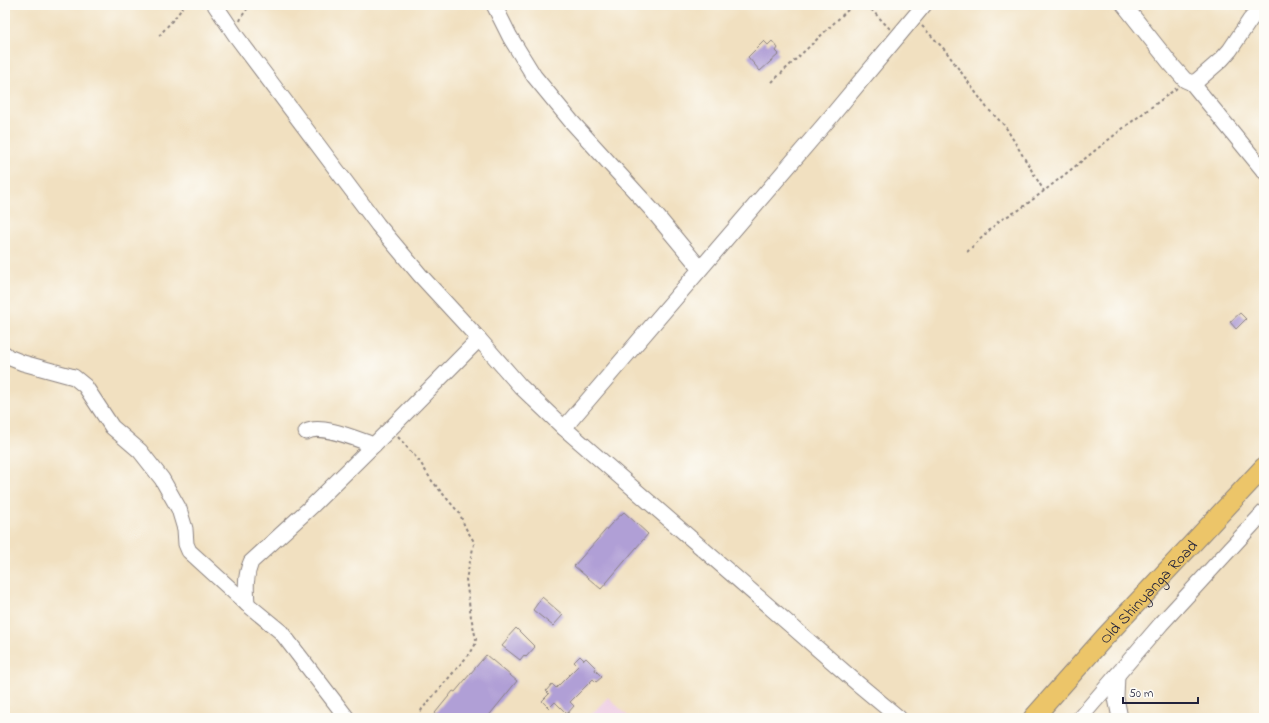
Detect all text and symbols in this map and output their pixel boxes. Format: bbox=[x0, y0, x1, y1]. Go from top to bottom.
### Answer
street label: Old Shinyanga Road bbox=[1094, 535, 1204, 650]
scale bar bbox=[1123, 679, 1198, 705]
text: 50 m bbox=[1129, 685, 1153, 703]

